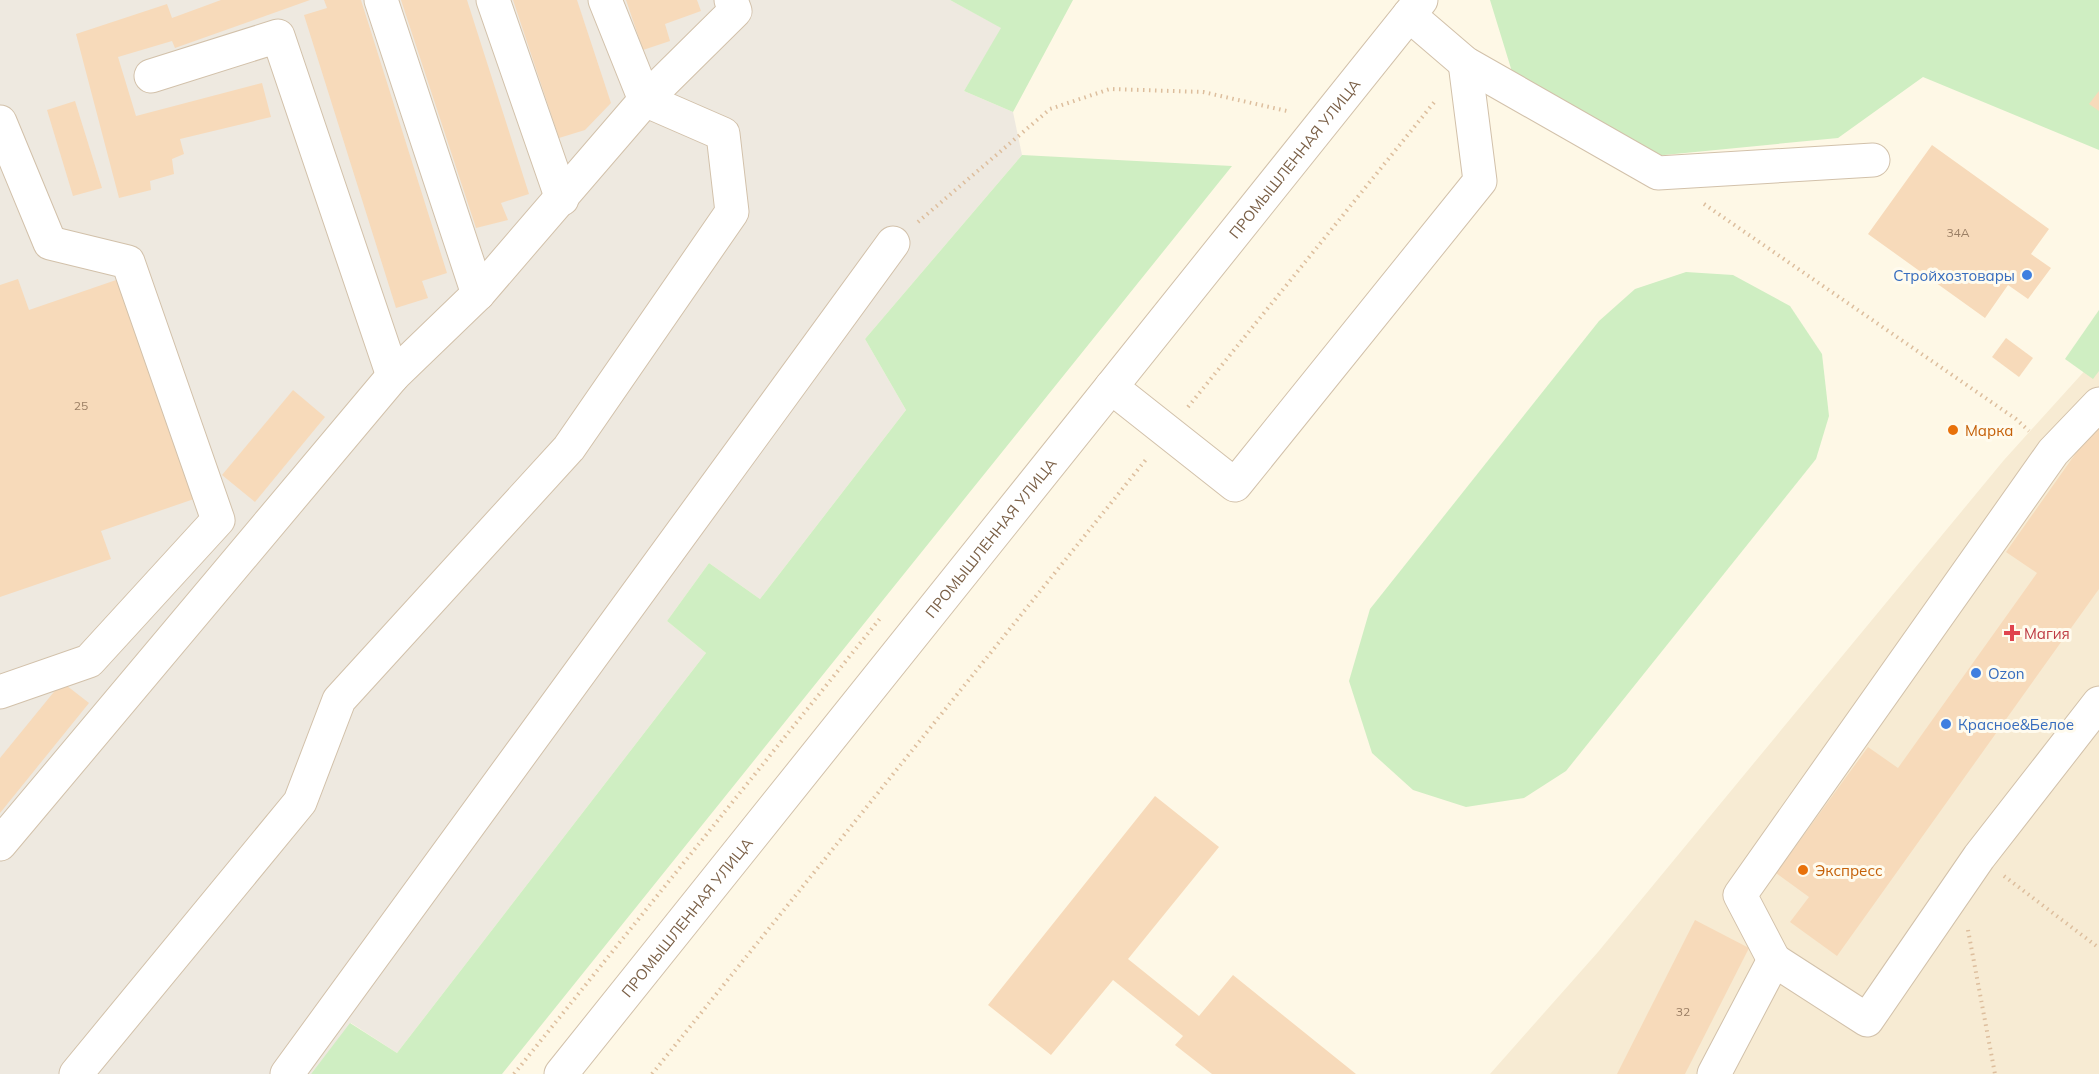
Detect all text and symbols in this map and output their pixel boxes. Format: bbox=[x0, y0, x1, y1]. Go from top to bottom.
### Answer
street label: ПРОМЫШЛЕННАЯ УЛИЦА bbox=[1225, 75, 1364, 242]
house number: 34А bbox=[1946, 225, 1970, 240]
place label: Стройхозтовары bbox=[1893, 266, 2015, 285]
marker: Стройхозтовары bbox=[2020, 268, 2034, 282]
house number: 25 bbox=[74, 398, 88, 413]
place label: Марка bbox=[1965, 421, 2013, 440]
marker: Марка bbox=[1946, 423, 1960, 437]
street label: ПРОМЫШЛЕННАЯ УЛИЦА bbox=[921, 454, 1060, 621]
place label: Магия bbox=[2024, 624, 2070, 643]
marker: Магия bbox=[2005, 626, 2019, 640]
place label: Ozon bbox=[1988, 664, 2025, 683]
marker: Ozon bbox=[1969, 666, 1983, 680]
place label: Красное&Белое bbox=[1958, 715, 2074, 734]
marker: Красное&Белое bbox=[1939, 717, 1953, 731]
street label: ПРОМЫШЛЕННАЯ УЛИЦА bbox=[617, 833, 756, 1001]
place label: Экспресс bbox=[1815, 861, 1883, 880]
marker: Экспресс bbox=[1796, 863, 1810, 877]
house number: 32 bbox=[1676, 1004, 1690, 1019]

